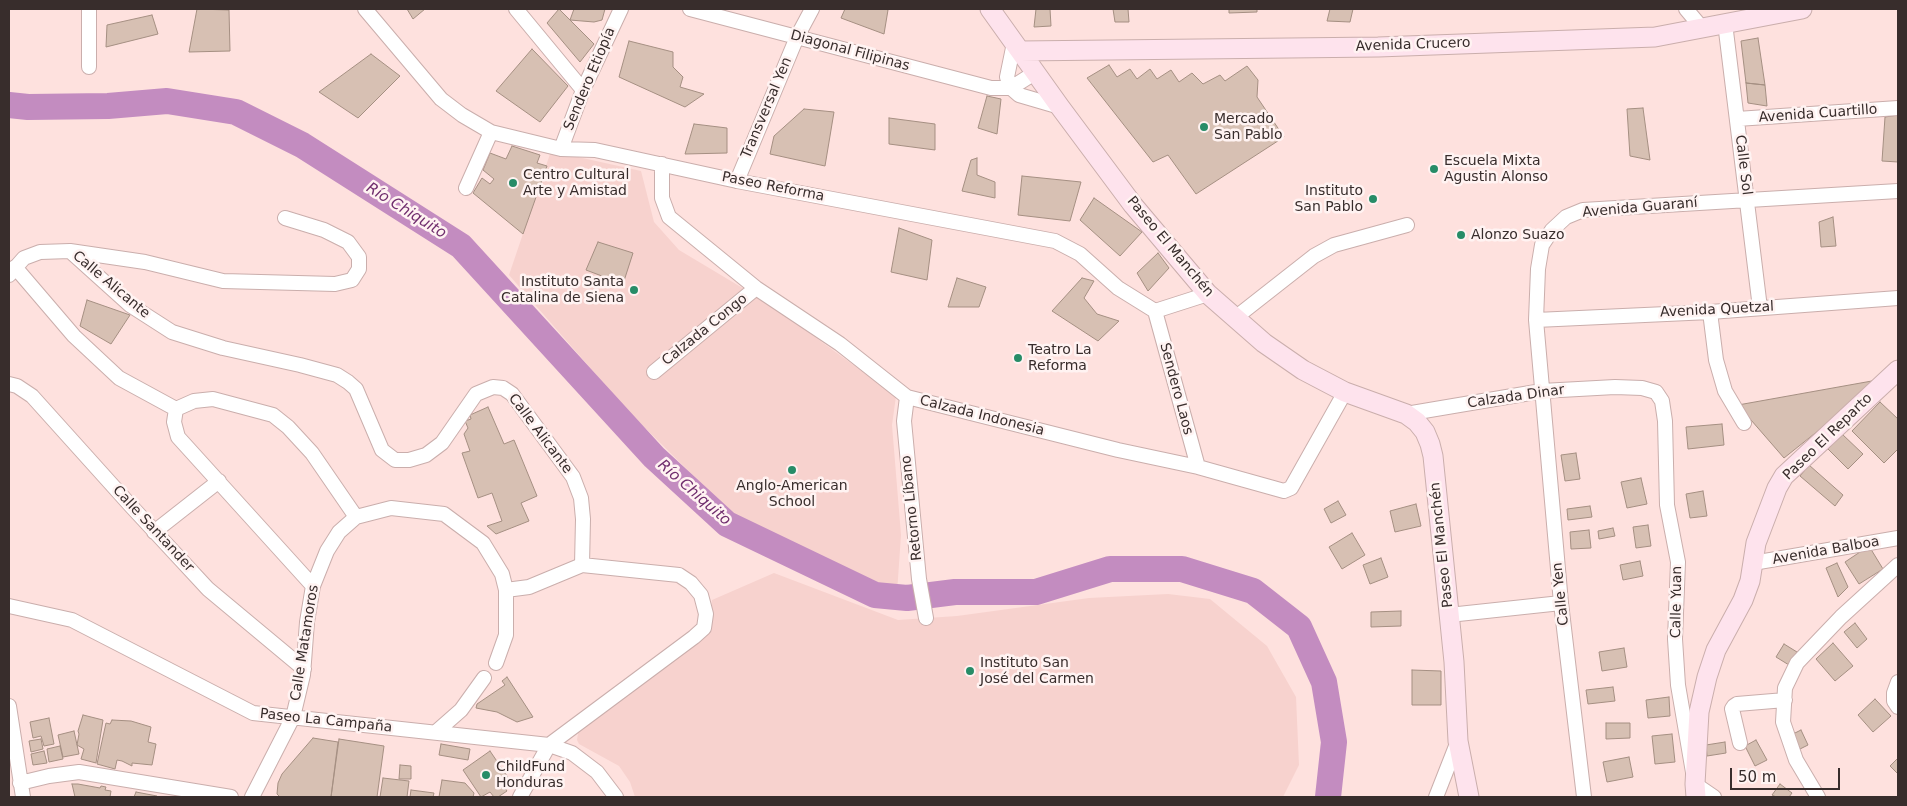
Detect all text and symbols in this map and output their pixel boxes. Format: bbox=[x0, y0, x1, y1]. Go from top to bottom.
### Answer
street label: Sendero Etiopía bbox=[561, 25, 619, 133]
street label: Diagonal Filipinas bbox=[789, 27, 911, 75]
street label: Avenida Crucero bbox=[1355, 35, 1471, 55]
street label: Transversal Yen bbox=[738, 55, 796, 161]
street label: Avenida Cuartillo bbox=[1758, 101, 1878, 127]
place label: Mercado San Pablo bbox=[1214, 111, 1283, 144]
marker: Mercado San Pablo bbox=[1198, 121, 1210, 133]
street label: Calle Sol bbox=[1731, 134, 1755, 196]
place label: Escuela Mixta Agustin Alonso bbox=[1444, 153, 1548, 186]
marker: Escuela Mixta Agustin Alonso bbox=[1428, 163, 1440, 175]
place label: Centro Cultural Arte y Amistad bbox=[523, 167, 629, 200]
street label: Paseo Reforma bbox=[720, 169, 826, 205]
marker: Centro Cultural Arte y Amistad bbox=[507, 177, 519, 189]
water label: Río Chiquito bbox=[363, 179, 449, 243]
place label: Instituto San Pablo bbox=[1294, 183, 1363, 216]
street label: Paseo El Manchén bbox=[1123, 193, 1217, 301]
marker: Instituto San Pablo bbox=[1367, 193, 1379, 205]
street label: Avenida Guaraní bbox=[1582, 195, 1698, 221]
place label: Alonzo Suazo bbox=[1471, 227, 1565, 243]
marker: Alonzo Suazo bbox=[1455, 229, 1467, 241]
street label: Calle Alicante bbox=[69, 248, 153, 322]
place label: Instituto Santa Catalina de Siena bbox=[501, 274, 624, 306]
marker: Instituto Santa Catalina de Siena bbox=[628, 284, 640, 296]
street label: Calzada Congo bbox=[659, 291, 751, 369]
street label: Avenida Quetzal bbox=[1660, 299, 1774, 321]
street label: Sendero Laos bbox=[1156, 341, 1196, 437]
place label: Teatro La Reforma bbox=[1028, 342, 1092, 374]
marker: Teatro La Reforma bbox=[1012, 352, 1024, 364]
street label: Calzada Dinar bbox=[1466, 382, 1566, 412]
street label: Paseo El Reparto bbox=[1780, 390, 1876, 484]
street label: Calle Alicante bbox=[504, 391, 576, 477]
street label: Calzada Indonesia bbox=[918, 392, 1046, 440]
street label: Retorno Líbano bbox=[898, 455, 926, 561]
water label: Río Chiquito bbox=[654, 456, 734, 530]
marker: Anglo-American School bbox=[786, 464, 798, 476]
place label: Anglo-American School bbox=[736, 478, 848, 511]
street label: Paseo El Manchén bbox=[1427, 481, 1457, 609]
street label: Calle Santander bbox=[109, 482, 197, 576]
street label: Avenida Balboa bbox=[1771, 533, 1881, 569]
street label: Calle Yen bbox=[1549, 562, 1573, 626]
street label: Calle Yuan bbox=[1668, 566, 1686, 638]
street label: Calle Matamoros bbox=[288, 584, 322, 702]
place label: Instituto San José del Carmen bbox=[980, 655, 1094, 688]
marker: Instituto San José del Carmen bbox=[964, 665, 976, 677]
street label: Paseo La Campaña bbox=[259, 706, 393, 736]
scale bar bbox=[1732, 758, 1842, 790]
place label: ChildFund Honduras bbox=[496, 759, 565, 792]
text: 50 m bbox=[1738, 768, 1776, 786]
marker: ChildFund Honduras bbox=[480, 769, 492, 781]

